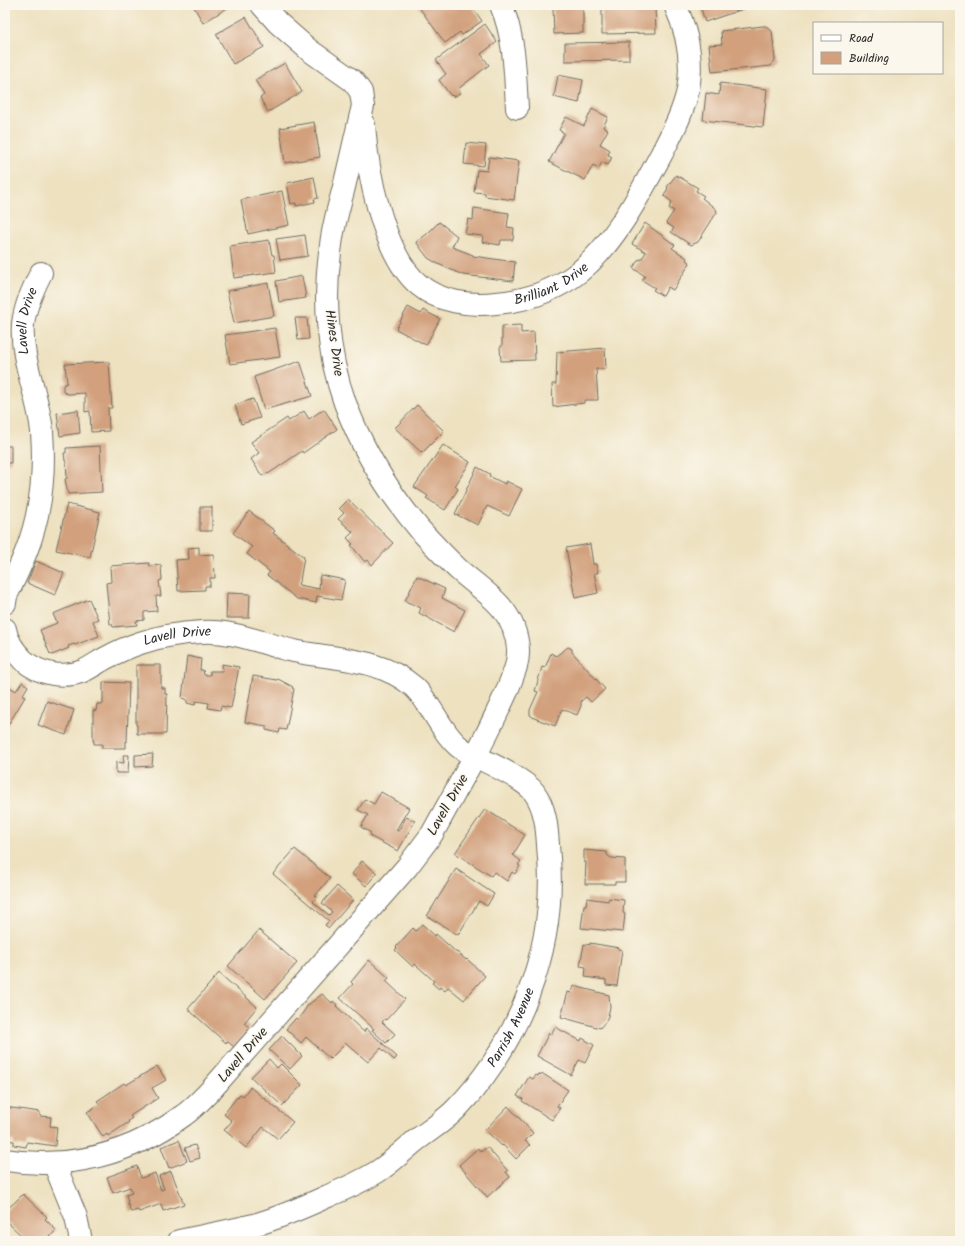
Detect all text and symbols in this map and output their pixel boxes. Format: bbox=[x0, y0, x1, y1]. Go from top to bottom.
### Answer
legend bbox=[813, 22, 943, 74]
text: Road bbox=[849, 29, 874, 48]
text: Building bbox=[849, 49, 889, 68]
street label: Brilliant Drive bbox=[512, 257, 595, 311]
street label: Lavell Drive bbox=[12, 283, 44, 356]
street label: Hines Drive bbox=[318, 308, 350, 379]
street label: Lavell Drive bbox=[141, 621, 212, 652]
street label: Lavell Drive bbox=[421, 769, 475, 840]
street label: Parrish Avenue bbox=[482, 984, 541, 1072]
street label: Lavell Drive bbox=[212, 1022, 274, 1088]

